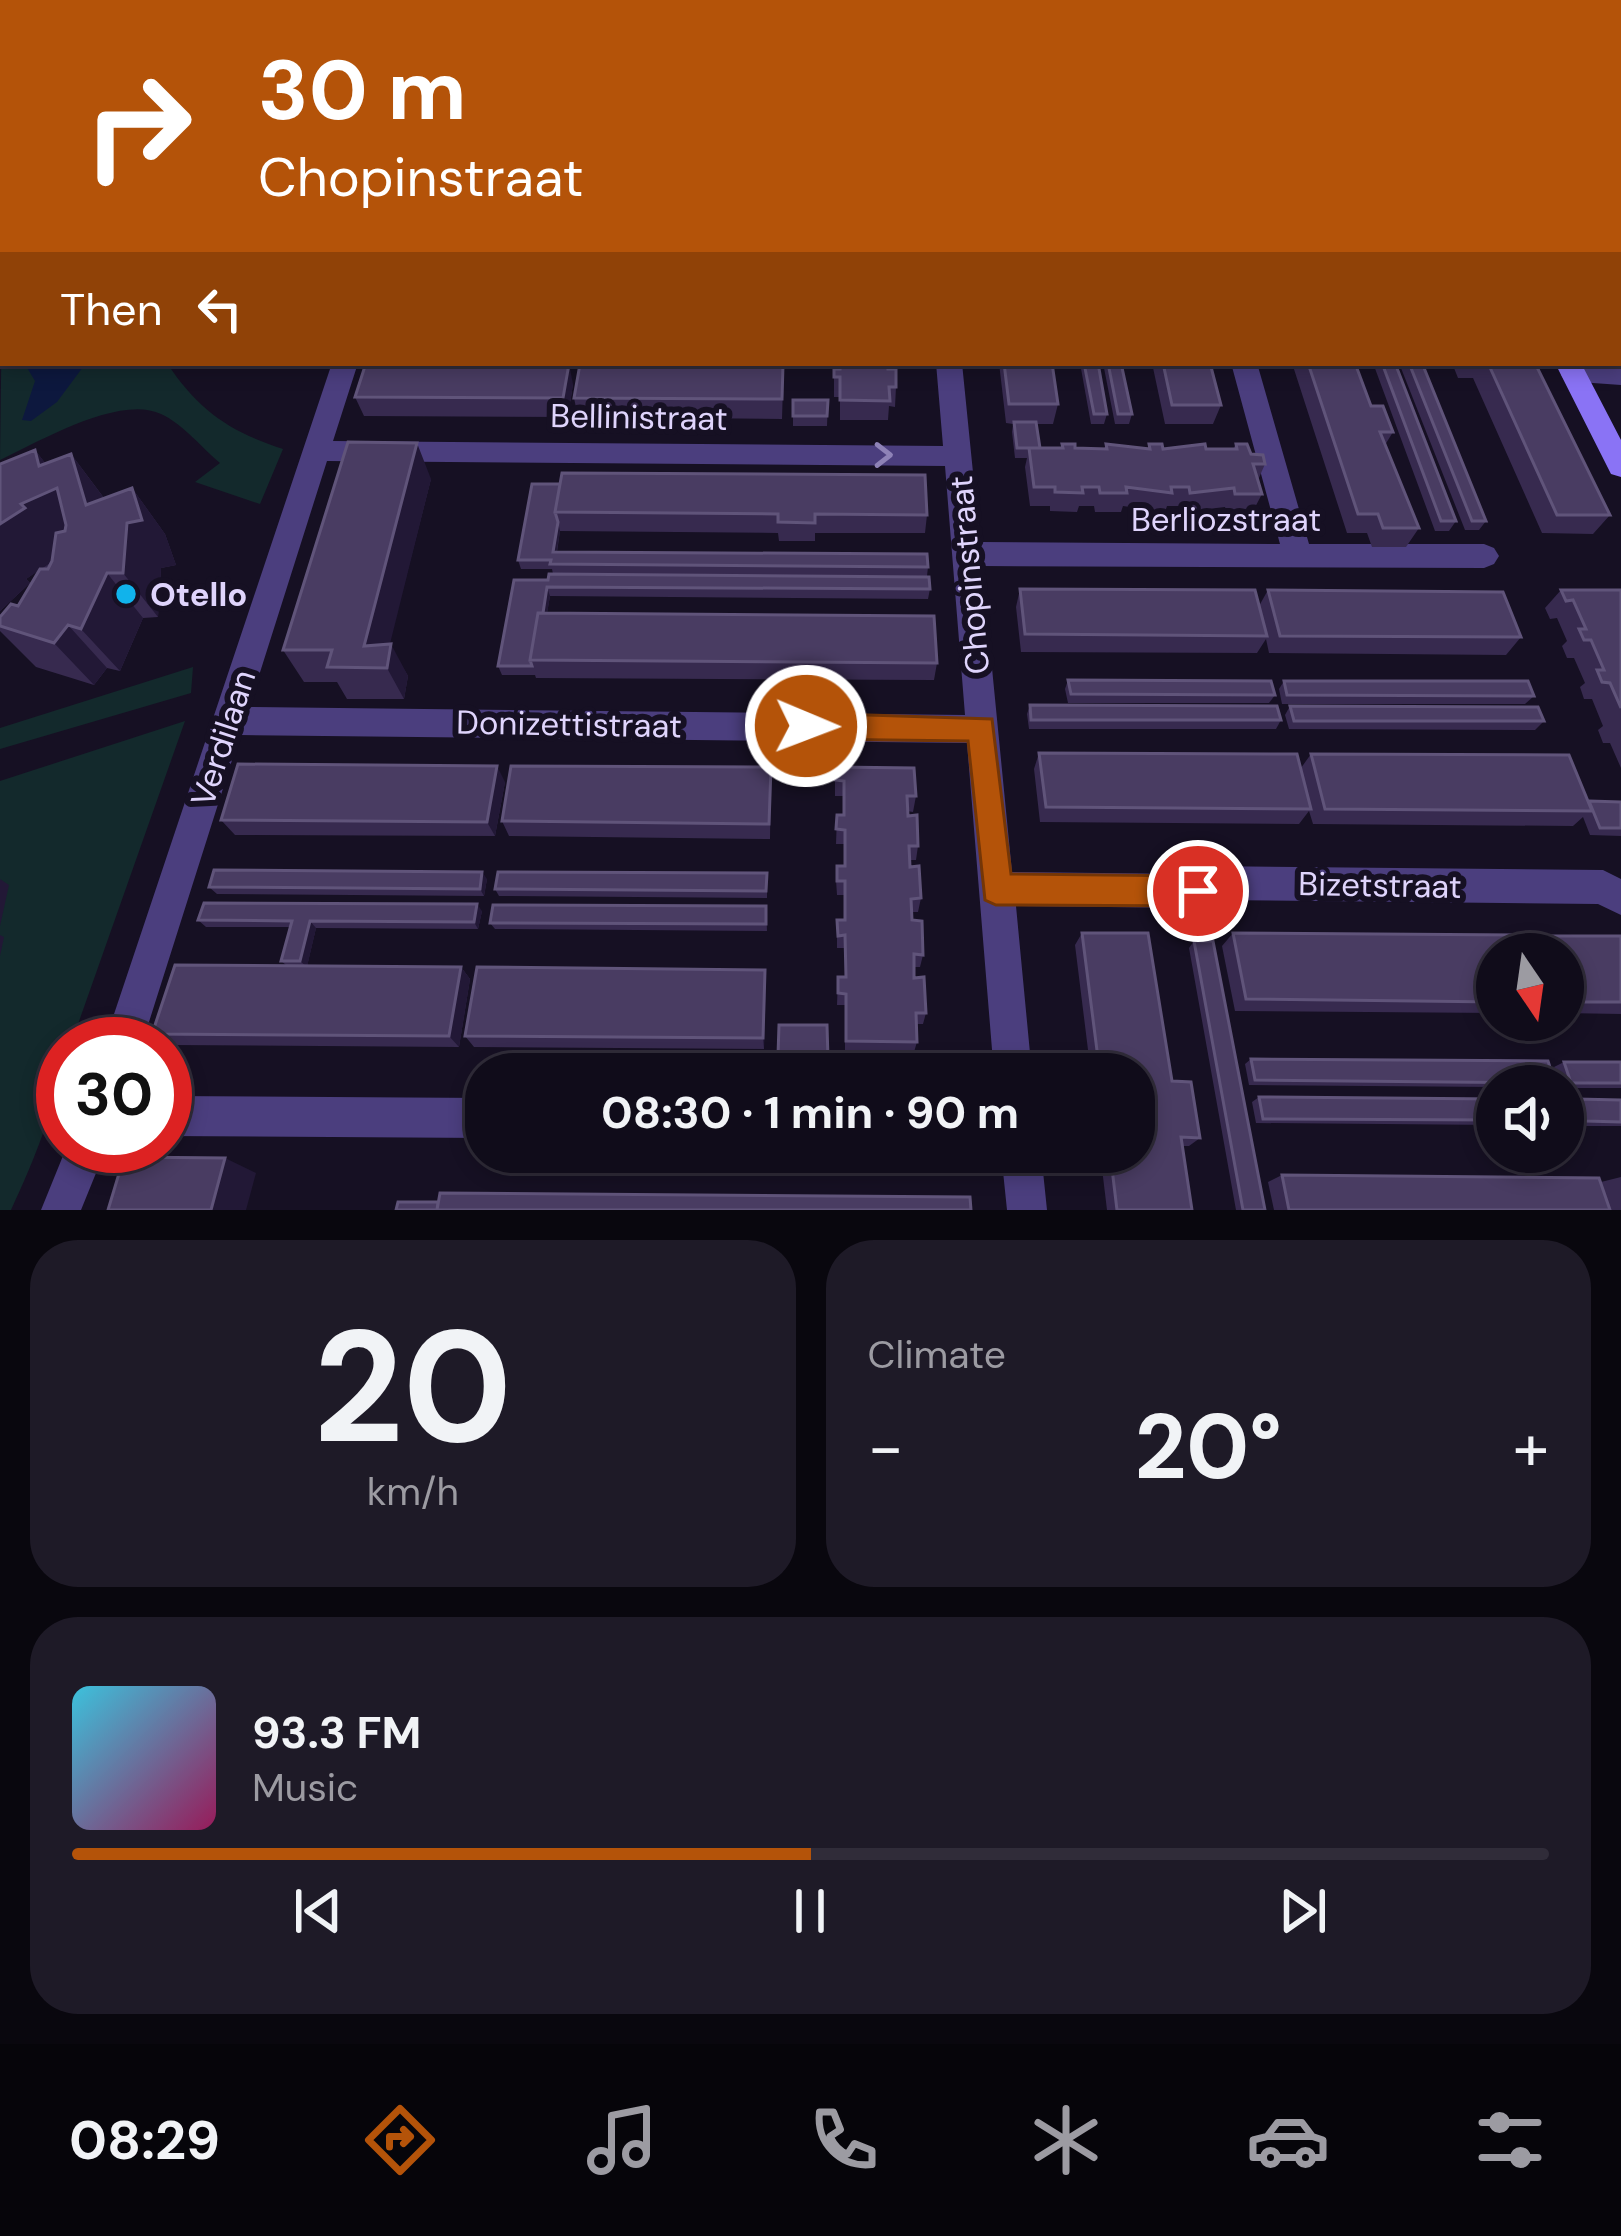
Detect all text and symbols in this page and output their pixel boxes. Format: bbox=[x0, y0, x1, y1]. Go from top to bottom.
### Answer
text: 30 m bbox=[258, 36, 467, 145]
icon: right bbox=[60, 48, 216, 204]
text: Chopinstraat bbox=[258, 142, 584, 213]
icon: left bbox=[187, 276, 253, 342]
text: Then bbox=[60, 280, 163, 339]
street label: Bellinistraat bbox=[550, 394, 728, 440]
one-way arrow bbox=[875, 442, 893, 468]
street label: Chopinstraat bbox=[939, 474, 999, 676]
street label: Berliozstraat bbox=[1131, 498, 1321, 541]
place label: Otello bbox=[150, 573, 247, 616]
marker: Otello bbox=[113, 581, 139, 607]
position arrow bbox=[743, 663, 869, 789]
street label: Verdilaan bbox=[181, 664, 265, 812]
street label: Donizettistraat bbox=[456, 701, 682, 747]
pin bbox=[1147, 840, 1249, 942]
icon: arrive bbox=[1165, 858, 1231, 924]
street label: Bizetstraat bbox=[1298, 862, 1462, 908]
north arrow bbox=[1476, 933, 1584, 1041]
map controls bbox=[1476, 933, 1584, 1173]
speed limit sign: 30 bbox=[36, 1017, 192, 1173]
button: sound bbox=[1476, 1065, 1584, 1173]
text: 08:30 · 1 min · 90 m bbox=[601, 1083, 1019, 1142]
text: 20 bbox=[313, 1286, 512, 1489]
text: Climate bbox=[868, 1329, 1006, 1380]
text: 20° bbox=[1134, 1389, 1282, 1506]
text: − bbox=[868, 1405, 904, 1490]
text: + bbox=[1513, 1405, 1549, 1490]
text: km/h bbox=[367, 1466, 459, 1517]
text: 93.3 FM bbox=[252, 1703, 421, 1762]
text: Music bbox=[252, 1762, 358, 1813]
icon: previous bbox=[285, 1878, 351, 1944]
icon: pause bbox=[777, 1878, 843, 1944]
icon: next bbox=[1270, 1878, 1336, 1944]
icon: directions bbox=[358, 2098, 442, 2182]
icon: music bbox=[580, 2098, 664, 2182]
icon: phone bbox=[802, 2098, 886, 2182]
icon: climate bbox=[1024, 2098, 1108, 2182]
icon: car bbox=[1246, 2098, 1330, 2182]
icon: filters bbox=[1468, 2098, 1552, 2182]
text: 08:29 bbox=[69, 2105, 220, 2176]

